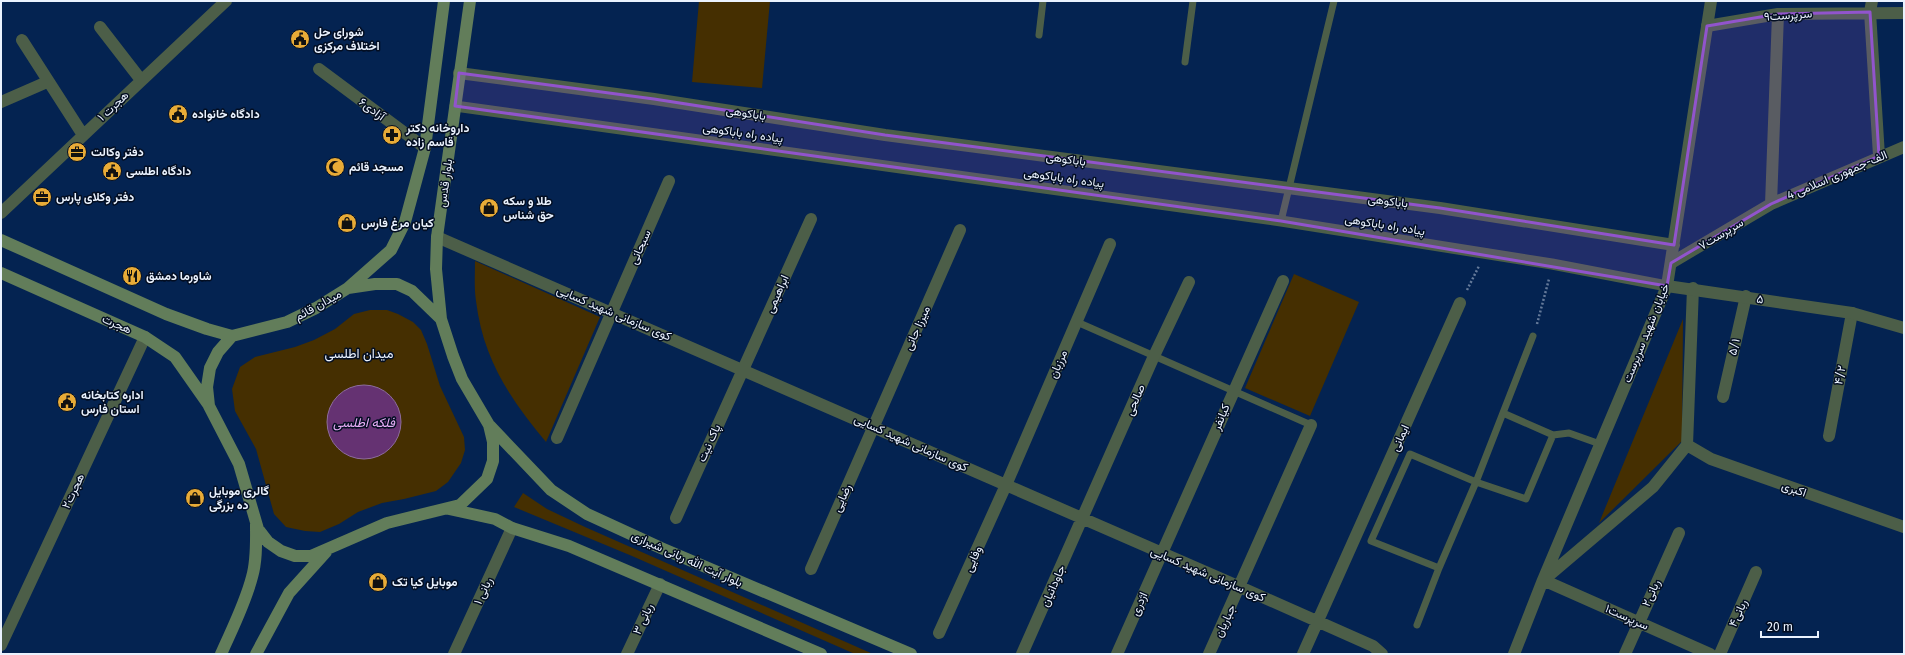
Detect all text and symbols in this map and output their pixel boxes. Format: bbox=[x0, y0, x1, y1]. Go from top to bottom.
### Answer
street label: سرپرست۹ bbox=[1763, 6, 1813, 25]
place label: شورای حل اختلاف مرکزی bbox=[314, 25, 380, 54]
public building icon: شورای حل اختلاف مرکزی bbox=[289, 28, 311, 50]
street label: هجرت ۱ bbox=[95, 88, 132, 125]
street label: آزادی۶ bbox=[356, 95, 389, 125]
public building icon: دادگاه خانواده bbox=[167, 103, 189, 125]
street label: باباکوهی bbox=[725, 103, 767, 124]
place label: دادگاه خانواده bbox=[192, 107, 260, 122]
street label: پیاده راه باباکوهی bbox=[702, 120, 784, 147]
place label: داروخانه دکتر قاسم زاده bbox=[405, 121, 469, 150]
pharmacy icon: داروخانه دکتر قاسم زاده bbox=[381, 124, 403, 146]
office icon: دفتر وکالت bbox=[66, 141, 88, 163]
place label: دفتر وکالت bbox=[91, 145, 144, 160]
street label: 4 الف-جمهوری اسلامی bbox=[1785, 148, 1890, 203]
street label: باباکوهی bbox=[1045, 149, 1087, 170]
mosque icon: مسجد قائم bbox=[324, 156, 346, 178]
street label: بلوار قدس bbox=[435, 158, 456, 208]
public building icon: دادگاه اطلسی bbox=[101, 160, 123, 182]
place label: مسجد قائم bbox=[349, 160, 404, 175]
place label: دادگاه اطلسی bbox=[126, 164, 191, 178]
street label: پیاده راه باباکوهی bbox=[1023, 165, 1105, 192]
office icon: دفتر وکلای پارس bbox=[31, 186, 53, 208]
place label: دفتر وکلای پارس bbox=[56, 190, 134, 205]
street label: باباکوهی bbox=[1367, 192, 1409, 211]
place label: طلا و سکه حق شناس bbox=[503, 194, 554, 222]
shop icon: طلا و سکه حق شناس bbox=[478, 197, 500, 219]
shop icon: کیان مرغ فارس bbox=[336, 212, 358, 234]
street label: پیاده راه باباکوهی bbox=[1344, 212, 1426, 239]
street label: سرپرست۷ bbox=[1696, 215, 1746, 254]
place label: کیان مرغ فارس bbox=[361, 216, 434, 231]
street label: سبحانی bbox=[626, 228, 655, 267]
restaurant icon: شاورما دمشق bbox=[121, 265, 143, 287]
place label: شاورما دمشق bbox=[146, 269, 212, 284]
street label: ابراهیمی bbox=[762, 273, 793, 316]
street label: خیابان شهید سرپرست bbox=[1620, 281, 1673, 385]
street label: کوی سازمانی شهید کسایی bbox=[554, 282, 673, 344]
street label: میدان قائم bbox=[292, 286, 344, 324]
street label: ۵ bbox=[1755, 292, 1765, 306]
street label: میرزا جانی bbox=[901, 304, 934, 353]
street label: هجرت bbox=[100, 311, 134, 338]
street label: ۵/۱ bbox=[1725, 337, 1743, 357]
district label: میدان اطلسی bbox=[325, 346, 393, 362]
street label: مرزبان bbox=[1046, 348, 1071, 381]
street label: ۴/۲ bbox=[1831, 364, 1849, 386]
street label: صالحی bbox=[1122, 382, 1149, 418]
place label: اداره کتابخانه استان فارس bbox=[81, 388, 144, 417]
public building icon: اداره کتابخانه استان فارس bbox=[56, 391, 78, 413]
street label: کیانفر bbox=[1209, 402, 1234, 433]
street label: کوی سازمانی شهید کسایی bbox=[851, 412, 970, 475]
water label: فلکه اطلسی bbox=[333, 415, 396, 431]
street label: پاک نیت bbox=[695, 422, 724, 464]
street label: ایمانی bbox=[1388, 422, 1413, 454]
street label: هجرت۲ bbox=[59, 471, 88, 511]
street label: اکبری bbox=[1779, 478, 1808, 501]
street label: رضایی bbox=[830, 482, 855, 515]
place label: گالری موبایل ده بزرگی bbox=[209, 484, 270, 513]
shop icon: گالری موبایل ده بزرگی bbox=[184, 487, 206, 509]
street label: بلوار آیت الله ربانی شیرازی bbox=[629, 528, 745, 591]
street label: کوی سازمانی شهید کسایی bbox=[1148, 543, 1267, 605]
street label: وفایی bbox=[961, 544, 986, 575]
street label: جاودانیان bbox=[1038, 563, 1069, 609]
shop icon: موبایل کیا تک bbox=[367, 571, 389, 593]
place label: موبایل کیا تک bbox=[392, 575, 458, 590]
street label: ربانی ۱ bbox=[471, 575, 496, 607]
street label: ربانی۲ bbox=[1639, 577, 1664, 609]
street label: اژدری bbox=[1128, 590, 1151, 618]
street label: ربانی۴ bbox=[1726, 597, 1751, 629]
street label: ربانی ۳ bbox=[630, 601, 657, 637]
street label: سرپرست۱ bbox=[1603, 601, 1651, 634]
street label: جباریان bbox=[1211, 602, 1240, 640]
scale bar bbox=[1761, 613, 1818, 639]
text: 20 m bbox=[1767, 620, 1793, 634]

